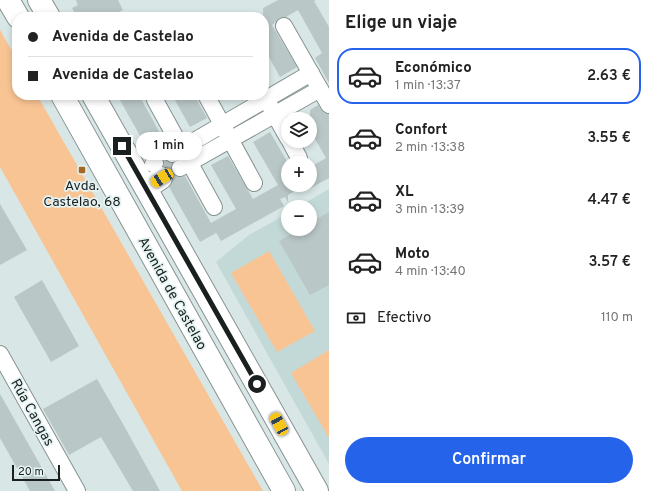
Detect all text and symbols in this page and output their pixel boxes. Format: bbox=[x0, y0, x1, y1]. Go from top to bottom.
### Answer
text: Elige un viaje bbox=[345, 12, 457, 35]
text: Avenida de Castelao bbox=[52, 28, 194, 47]
icon: car bbox=[347, 58, 383, 94]
text: Económico bbox=[395, 59, 472, 78]
text: Avenida de Castelao bbox=[52, 66, 194, 85]
text: 2.63 € bbox=[587, 67, 631, 86]
text: 1 min · 13:37 bbox=[395, 78, 461, 94]
map controls bbox=[281, 112, 317, 236]
button: layers bbox=[281, 112, 317, 148]
icon: car bbox=[347, 120, 383, 156]
text: Confort bbox=[395, 121, 447, 140]
text: 3.55 € bbox=[587, 129, 631, 148]
callout: 1 min bbox=[136, 132, 202, 160]
route end bbox=[113, 137, 131, 155]
text: 1 min bbox=[154, 138, 184, 154]
text: 2 min · 13:38 bbox=[395, 140, 465, 156]
button: + bbox=[281, 156, 317, 192]
marker: Avda. Castelao, 68 bbox=[77, 165, 87, 175]
car bbox=[149, 167, 175, 189]
place label: Avda. Castelao, 68 bbox=[43, 178, 121, 211]
icon: car bbox=[347, 182, 383, 218]
text: XL bbox=[395, 183, 413, 202]
text: 4.47 € bbox=[588, 191, 631, 210]
button: − bbox=[281, 200, 317, 236]
text: 3 min · 13:39 bbox=[395, 202, 465, 218]
street label: Avenida de Castelao bbox=[134, 234, 210, 353]
icon: car bbox=[347, 244, 383, 280]
text: Moto bbox=[395, 245, 430, 264]
text: 3.57 € bbox=[589, 253, 631, 272]
text: 4 min · 13:40 bbox=[395, 264, 466, 280]
icon: cash bbox=[345, 307, 367, 329]
text: Efectivo bbox=[377, 309, 431, 328]
text: 110 m bbox=[601, 310, 633, 326]
route start bbox=[248, 375, 266, 393]
street label: Rúa Cangas bbox=[6, 376, 57, 449]
car bbox=[268, 411, 290, 437]
button: Confirmar bbox=[345, 437, 633, 483]
scale bar bbox=[12, 463, 60, 482]
text: 20 m bbox=[18, 465, 44, 479]

